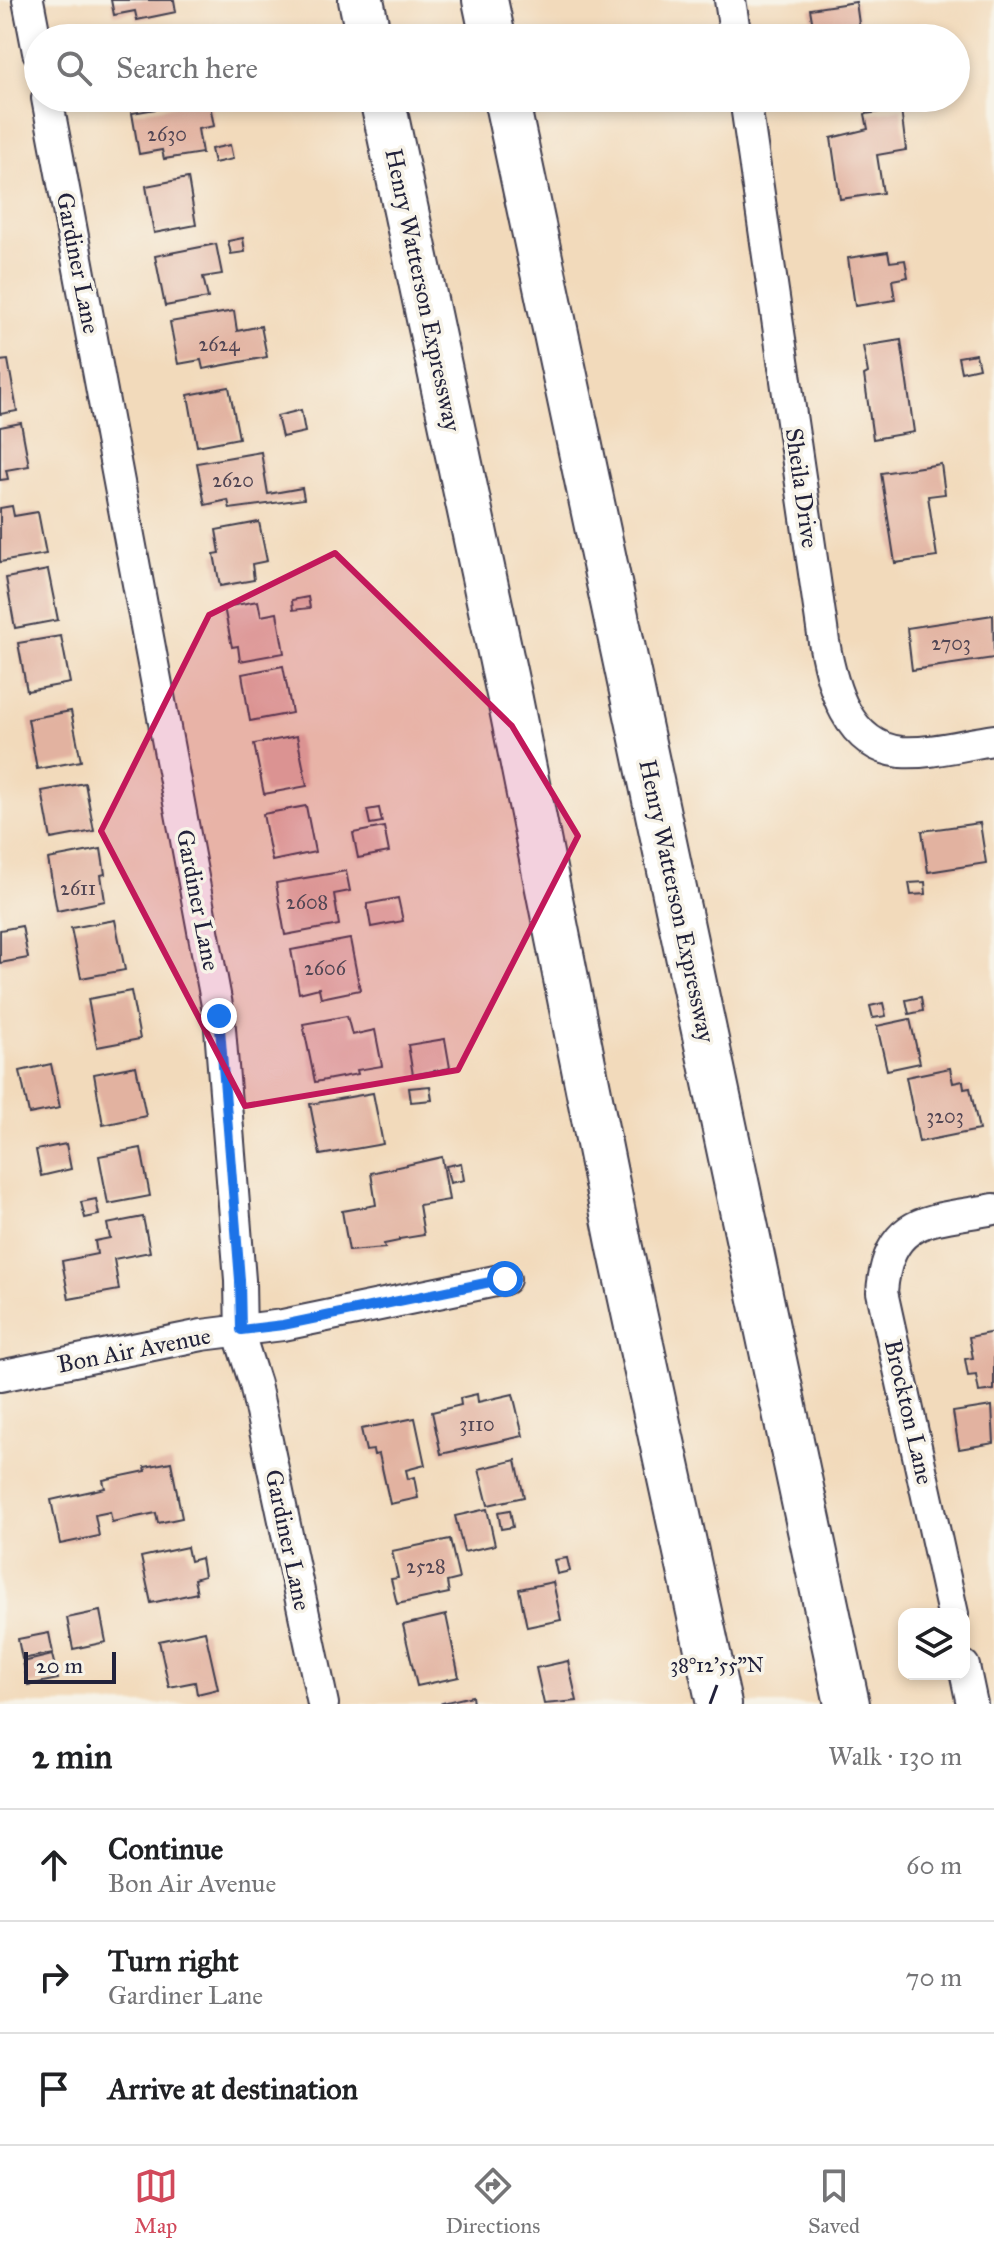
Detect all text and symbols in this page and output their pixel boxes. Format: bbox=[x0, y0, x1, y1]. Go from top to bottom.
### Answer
search box bbox=[24, 24, 970, 112]
icon: search bbox=[52, 46, 96, 90]
text: Search here bbox=[116, 50, 258, 86]
house number: 2630 bbox=[147, 122, 187, 146]
street label: Henry Watterson Expressway bbox=[378, 146, 468, 435]
street label: Gardiner Lane bbox=[50, 190, 106, 336]
house number: 2624 bbox=[198, 332, 240, 356]
street label: Sheila Drive bbox=[779, 426, 825, 550]
house number: 2620 bbox=[212, 468, 254, 492]
house number: 2703 bbox=[931, 631, 971, 655]
street label: Henry Watterson Expressway bbox=[632, 757, 722, 1046]
street label: Gardiner Lane bbox=[170, 827, 226, 973]
house number: 2611 bbox=[60, 876, 96, 900]
house number: 2608 bbox=[286, 890, 328, 914]
house number: 2606 bbox=[304, 956, 347, 980]
route end bbox=[201, 998, 237, 1034]
house number: 3203 bbox=[926, 1104, 964, 1128]
route start bbox=[487, 1261, 523, 1297]
street label: Bon Air Avenue bbox=[55, 1320, 213, 1380]
street label: Brockton Lane bbox=[878, 1337, 940, 1487]
house number: 3110 bbox=[459, 1412, 495, 1436]
street label: Gardiner Lane bbox=[258, 1467, 318, 1613]
house number: 2528 bbox=[406, 1554, 446, 1578]
map controls bbox=[898, 1608, 970, 1680]
button: layers bbox=[898, 1608, 970, 1680]
scale bar bbox=[24, 1648, 116, 1684]
text: 20 m bbox=[36, 1652, 83, 1679]
text: 38°12'55"N bbox=[670, 1653, 764, 1677]
text: 2 min bbox=[32, 1736, 112, 1777]
text: Walk · 130 m bbox=[828, 1740, 962, 1772]
text: Continue bbox=[108, 1831, 223, 1867]
icon: ahead bbox=[32, 1843, 76, 1887]
text: 60 m bbox=[906, 1849, 962, 1881]
text: Bon Air Avenue bbox=[108, 1867, 276, 1899]
text: Turn right bbox=[108, 1943, 239, 1979]
icon: right bbox=[32, 1955, 76, 1999]
text: 70 m bbox=[906, 1961, 962, 1993]
text: Gardiner Lane bbox=[108, 1979, 263, 2011]
icon: arrive bbox=[32, 2067, 76, 2111]
text: Arrive at destination bbox=[108, 2071, 358, 2107]
tab: Map bbox=[134, 2164, 178, 2239]
tab: Directions bbox=[445, 2164, 540, 2239]
tab: Saved bbox=[808, 2164, 860, 2239]

